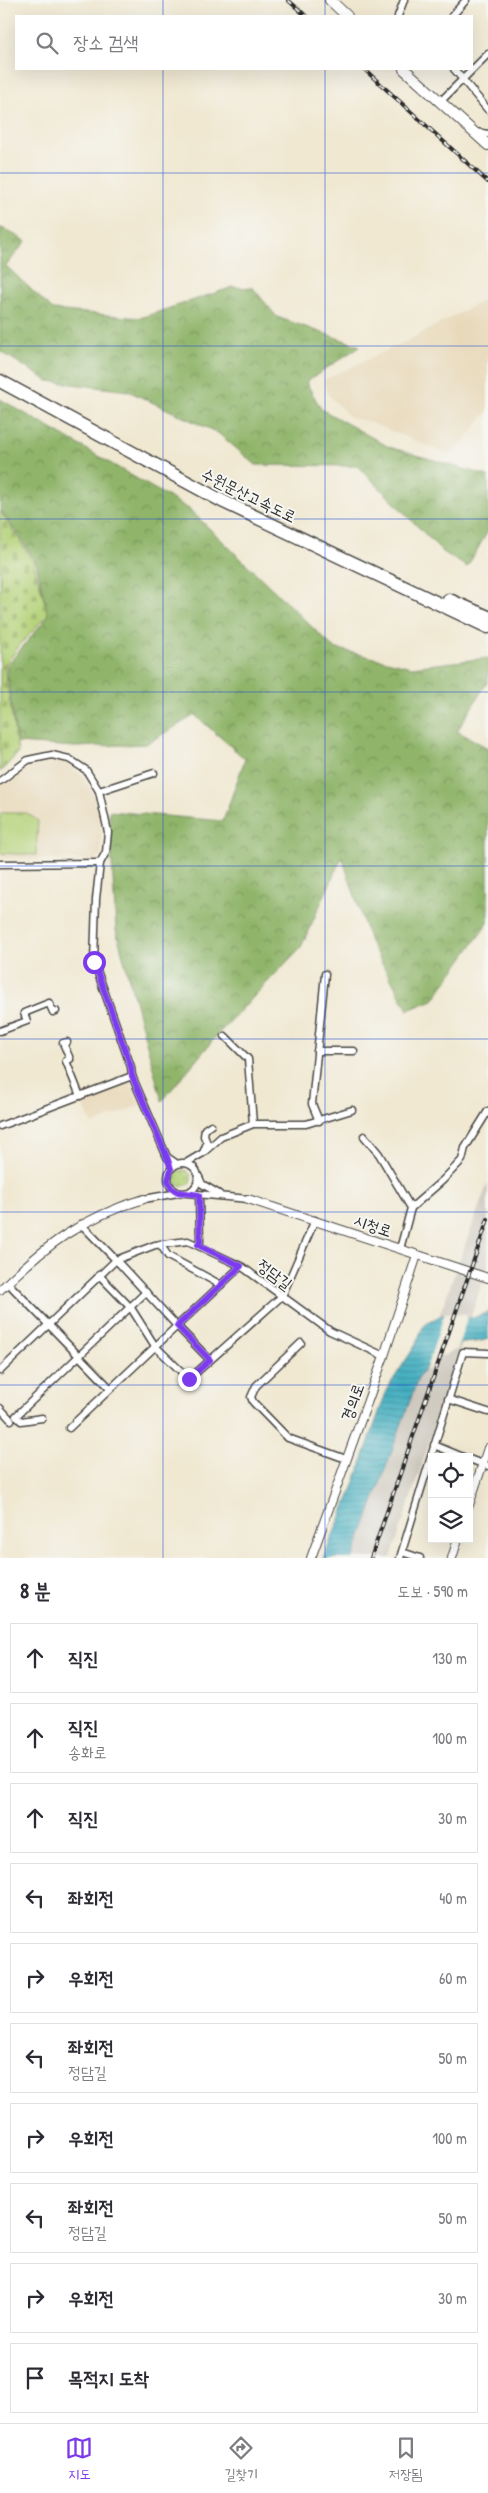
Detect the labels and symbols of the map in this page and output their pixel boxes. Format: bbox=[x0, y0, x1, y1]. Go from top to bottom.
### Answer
street label: 수원문산고속도로 bbox=[198, 463, 300, 527]
route start bbox=[83, 951, 106, 974]
street label: 시청로 bbox=[351, 1208, 395, 1242]
street label: 정담길 bbox=[253, 1254, 297, 1294]
route end bbox=[178, 1368, 201, 1391]
street label: 경의로 bbox=[335, 1380, 369, 1424]

